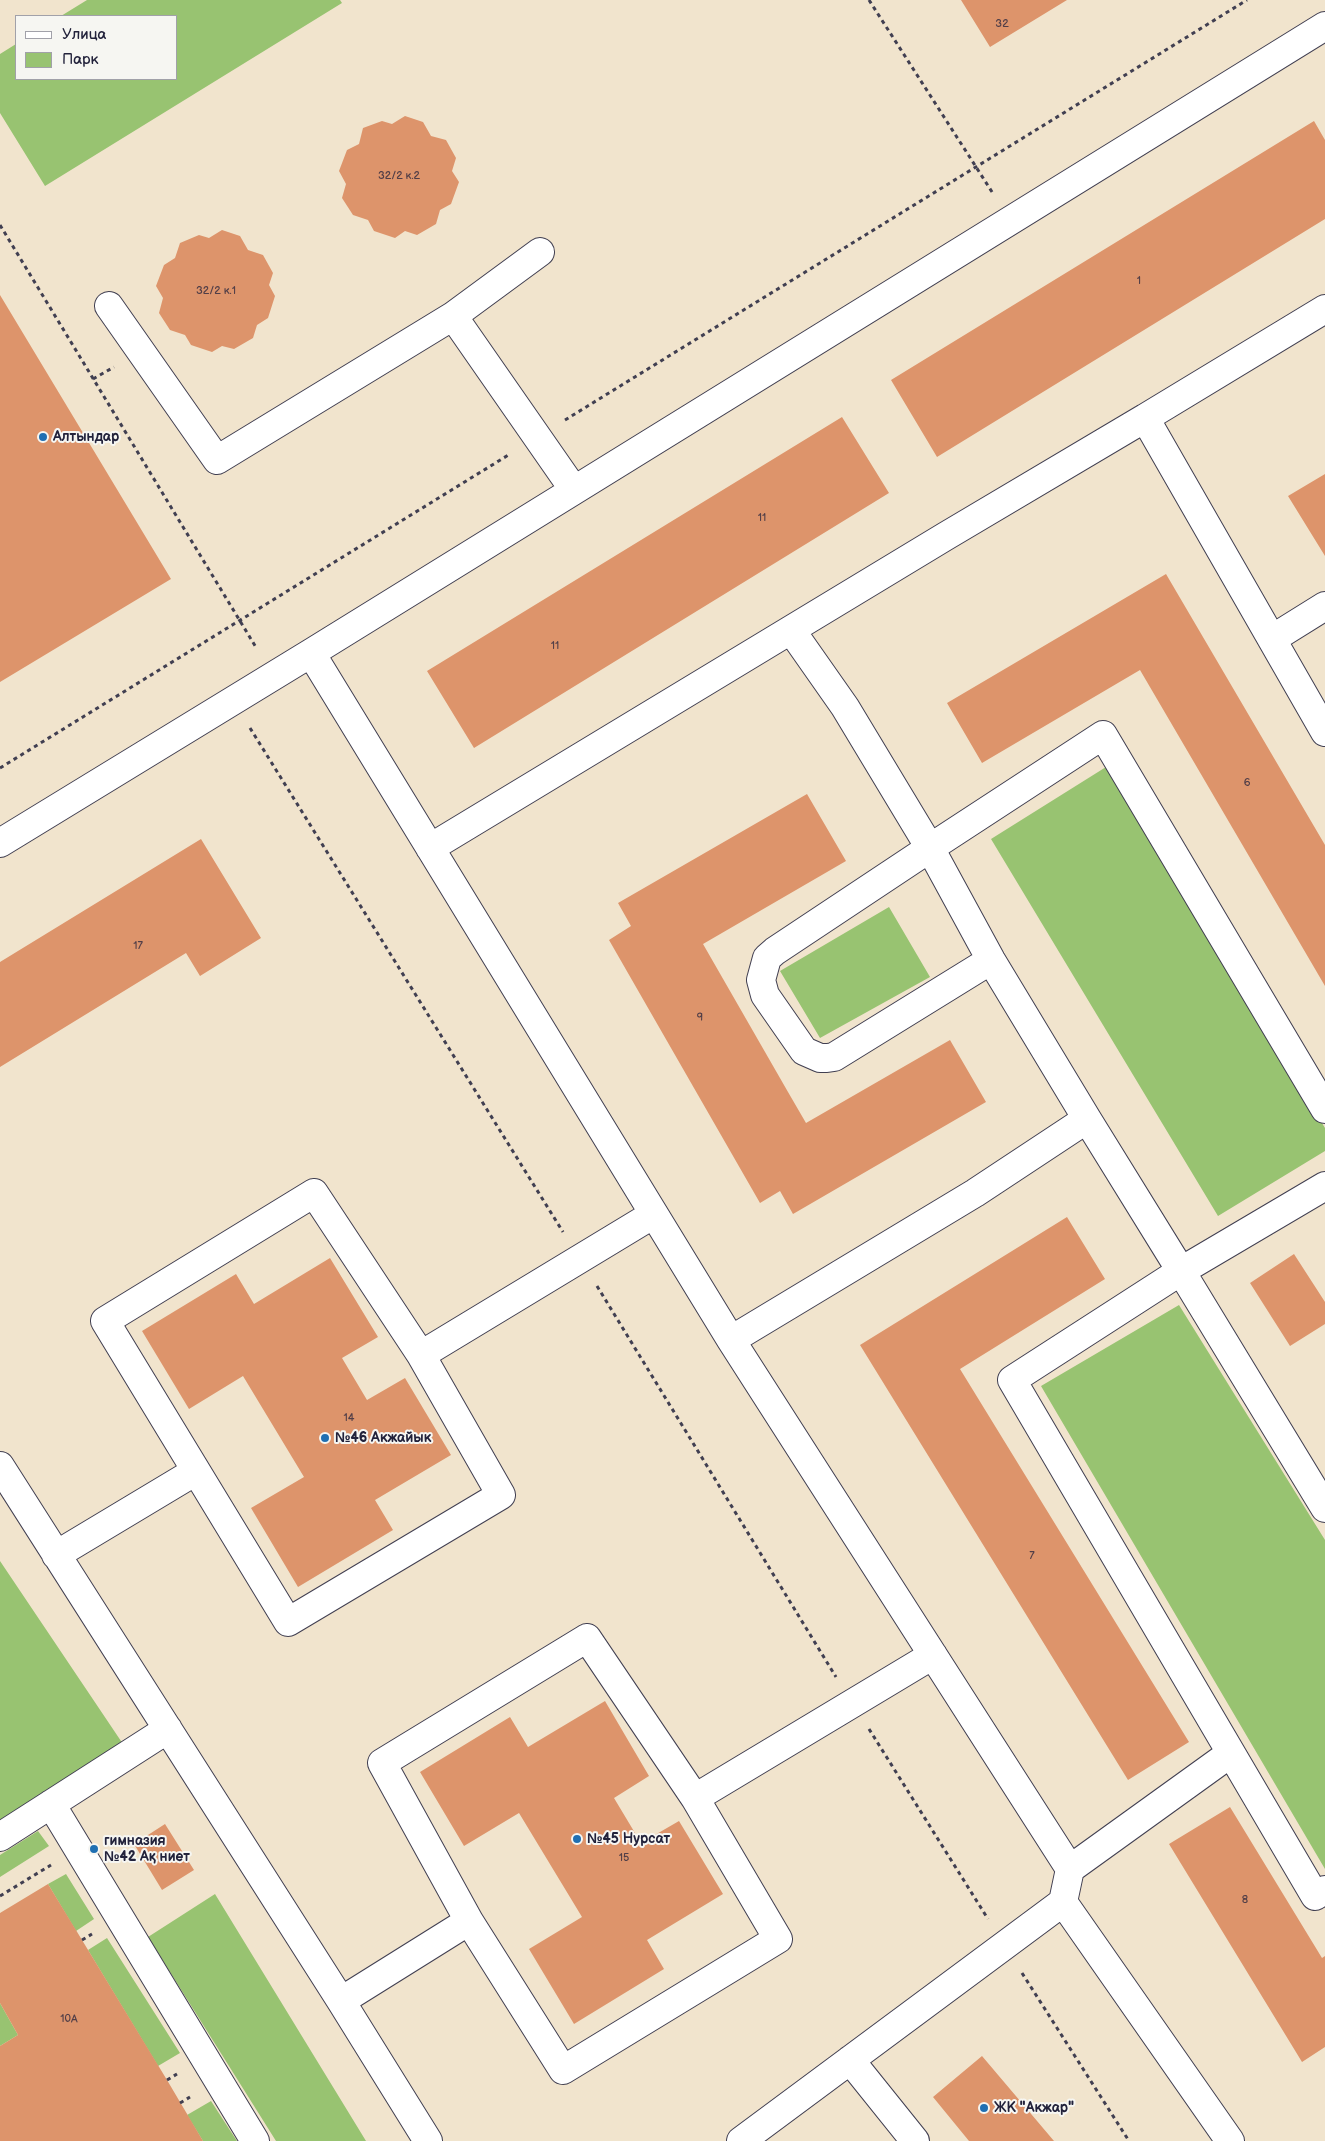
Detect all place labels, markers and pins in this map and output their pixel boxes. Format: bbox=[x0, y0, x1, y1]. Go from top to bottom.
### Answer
place label: Алтындар bbox=[53, 429, 119, 445]
marker: Алтындар bbox=[37, 431, 49, 443]
place label: №46 Акжайык bbox=[335, 1430, 431, 1446]
marker: №46 Акжайык bbox=[319, 1432, 331, 1444]
place label: №45 Нурсат bbox=[587, 1831, 670, 1847]
place label: гимназия №42 Ақ ниет bbox=[104, 1833, 190, 1865]
marker: №45 Нурсат bbox=[571, 1833, 583, 1845]
marker: гимназия №42 Ақ ниет bbox=[88, 1843, 100, 1855]
place label: ЖК "Акжар" bbox=[994, 2100, 1074, 2116]
marker: ЖК "Акжар" bbox=[978, 2102, 990, 2114]

